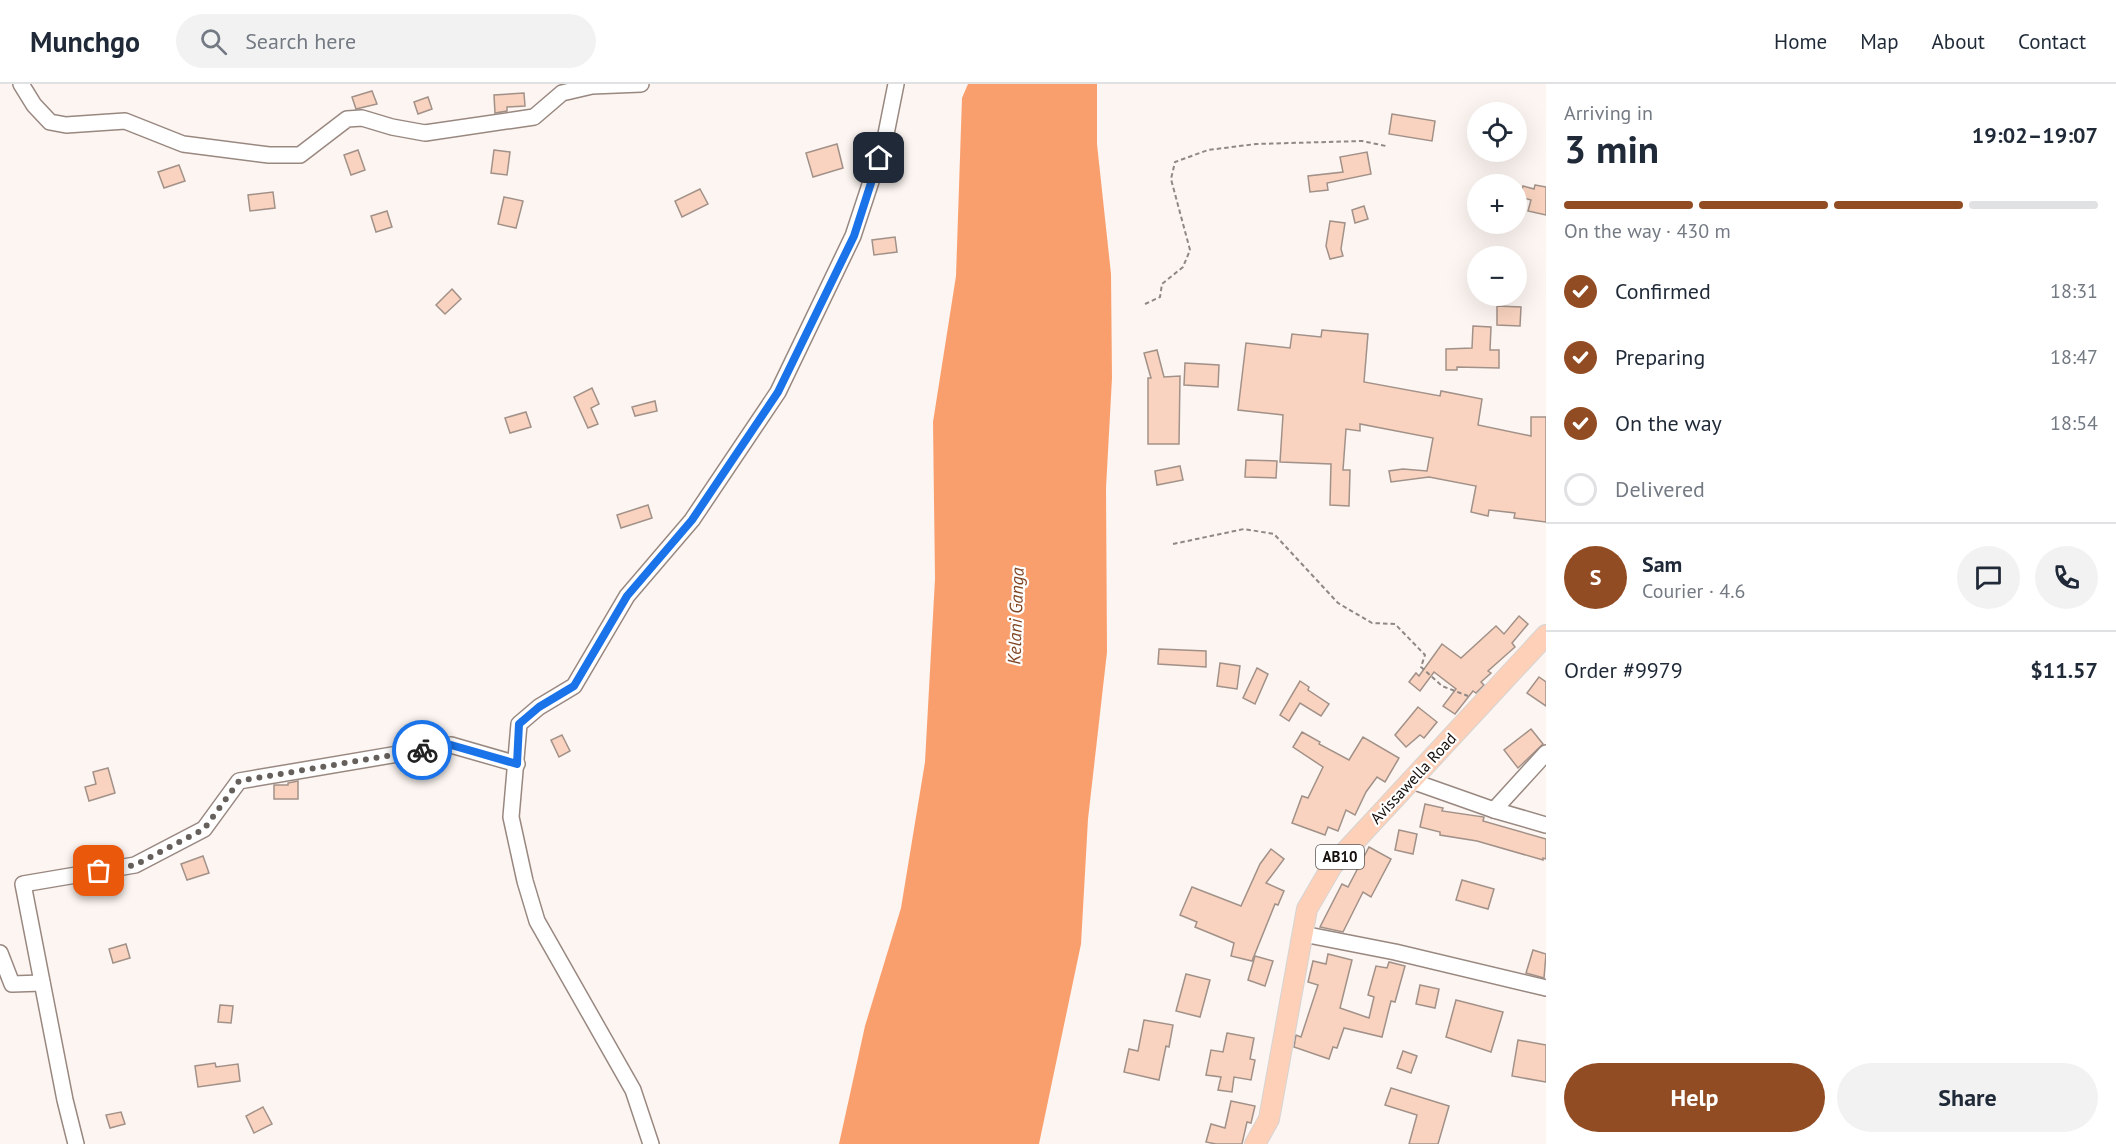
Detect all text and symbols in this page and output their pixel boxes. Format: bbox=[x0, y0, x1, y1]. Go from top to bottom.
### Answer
search box bbox=[176, 14, 596, 68]
text: Munchgo bbox=[30, 23, 140, 60]
icon: search bbox=[197, 25, 230, 58]
text: Search here bbox=[245, 27, 356, 55]
text: Home bbox=[1774, 28, 1827, 55]
text: Map bbox=[1860, 28, 1899, 55]
text: About bbox=[1932, 28, 1985, 55]
text: Contact bbox=[2018, 28, 2086, 55]
text: Arriving in bbox=[1564, 100, 1653, 126]
map controls bbox=[1467, 102, 1527, 306]
button: locate bbox=[1467, 102, 1527, 162]
text: 19:02–19:07 bbox=[1972, 121, 2098, 149]
text: 3 min bbox=[1564, 123, 1659, 174]
pin bbox=[853, 132, 904, 183]
icon: home bbox=[862, 141, 895, 174]
button: + bbox=[1467, 174, 1527, 234]
text: On the way · 430 m bbox=[1564, 218, 1731, 244]
button: − bbox=[1467, 246, 1527, 306]
icon: check bbox=[1564, 275, 1597, 308]
text: Confirmed bbox=[1615, 277, 1711, 305]
text: 18:31 bbox=[2050, 278, 2098, 304]
icon: check bbox=[1564, 341, 1597, 374]
text: Preparing bbox=[1615, 343, 1705, 371]
text: 18:47 bbox=[2050, 344, 2098, 370]
icon: check bbox=[1564, 407, 1597, 440]
text: On the way bbox=[1615, 409, 1722, 437]
text: 18:54 bbox=[2050, 410, 2098, 436]
text: Delivered bbox=[1615, 475, 1705, 503]
button: chat bbox=[1957, 546, 2020, 609]
button: phone bbox=[2035, 546, 2098, 609]
text: Sam bbox=[1642, 550, 1682, 578]
text: S bbox=[1590, 563, 1601, 591]
water label: Kelani Ganga bbox=[1002, 567, 1029, 665]
text: Courier · 4.6 bbox=[1642, 578, 1745, 604]
text: Order #9979 bbox=[1564, 656, 1683, 684]
text: $11.57 bbox=[2030, 656, 2098, 684]
courier bbox=[392, 720, 452, 780]
street label: Avissawella Road bbox=[1366, 728, 1460, 828]
icon: bike bbox=[406, 734, 439, 767]
pin bbox=[73, 845, 124, 896]
road number: AB10 bbox=[1316, 845, 1364, 869]
icon: bag bbox=[82, 854, 115, 887]
button: Help bbox=[1564, 1063, 1825, 1132]
button: Share bbox=[1837, 1063, 2098, 1132]

